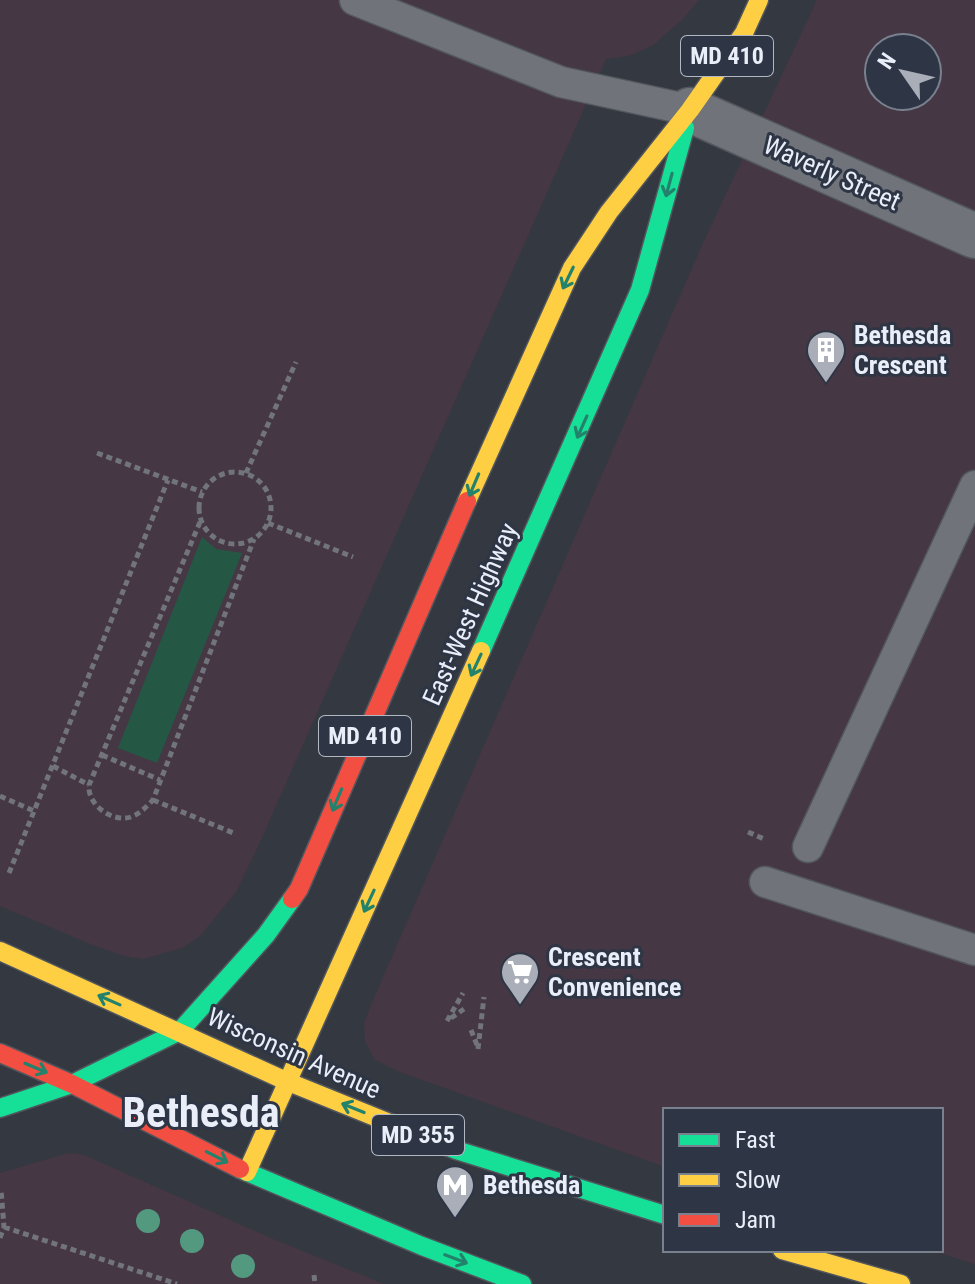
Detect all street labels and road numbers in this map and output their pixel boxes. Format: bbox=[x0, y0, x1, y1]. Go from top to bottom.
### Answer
road number: MD 410 bbox=[681, 36, 773, 76]
street label: Waverly Street bbox=[759, 130, 905, 216]
street label: East-West Highway bbox=[416, 518, 524, 710]
road number: MD 410 bbox=[319, 716, 411, 756]
street label: Wisconsin Avenue bbox=[203, 1001, 385, 1105]
road number: MD 355 bbox=[372, 1115, 464, 1155]

